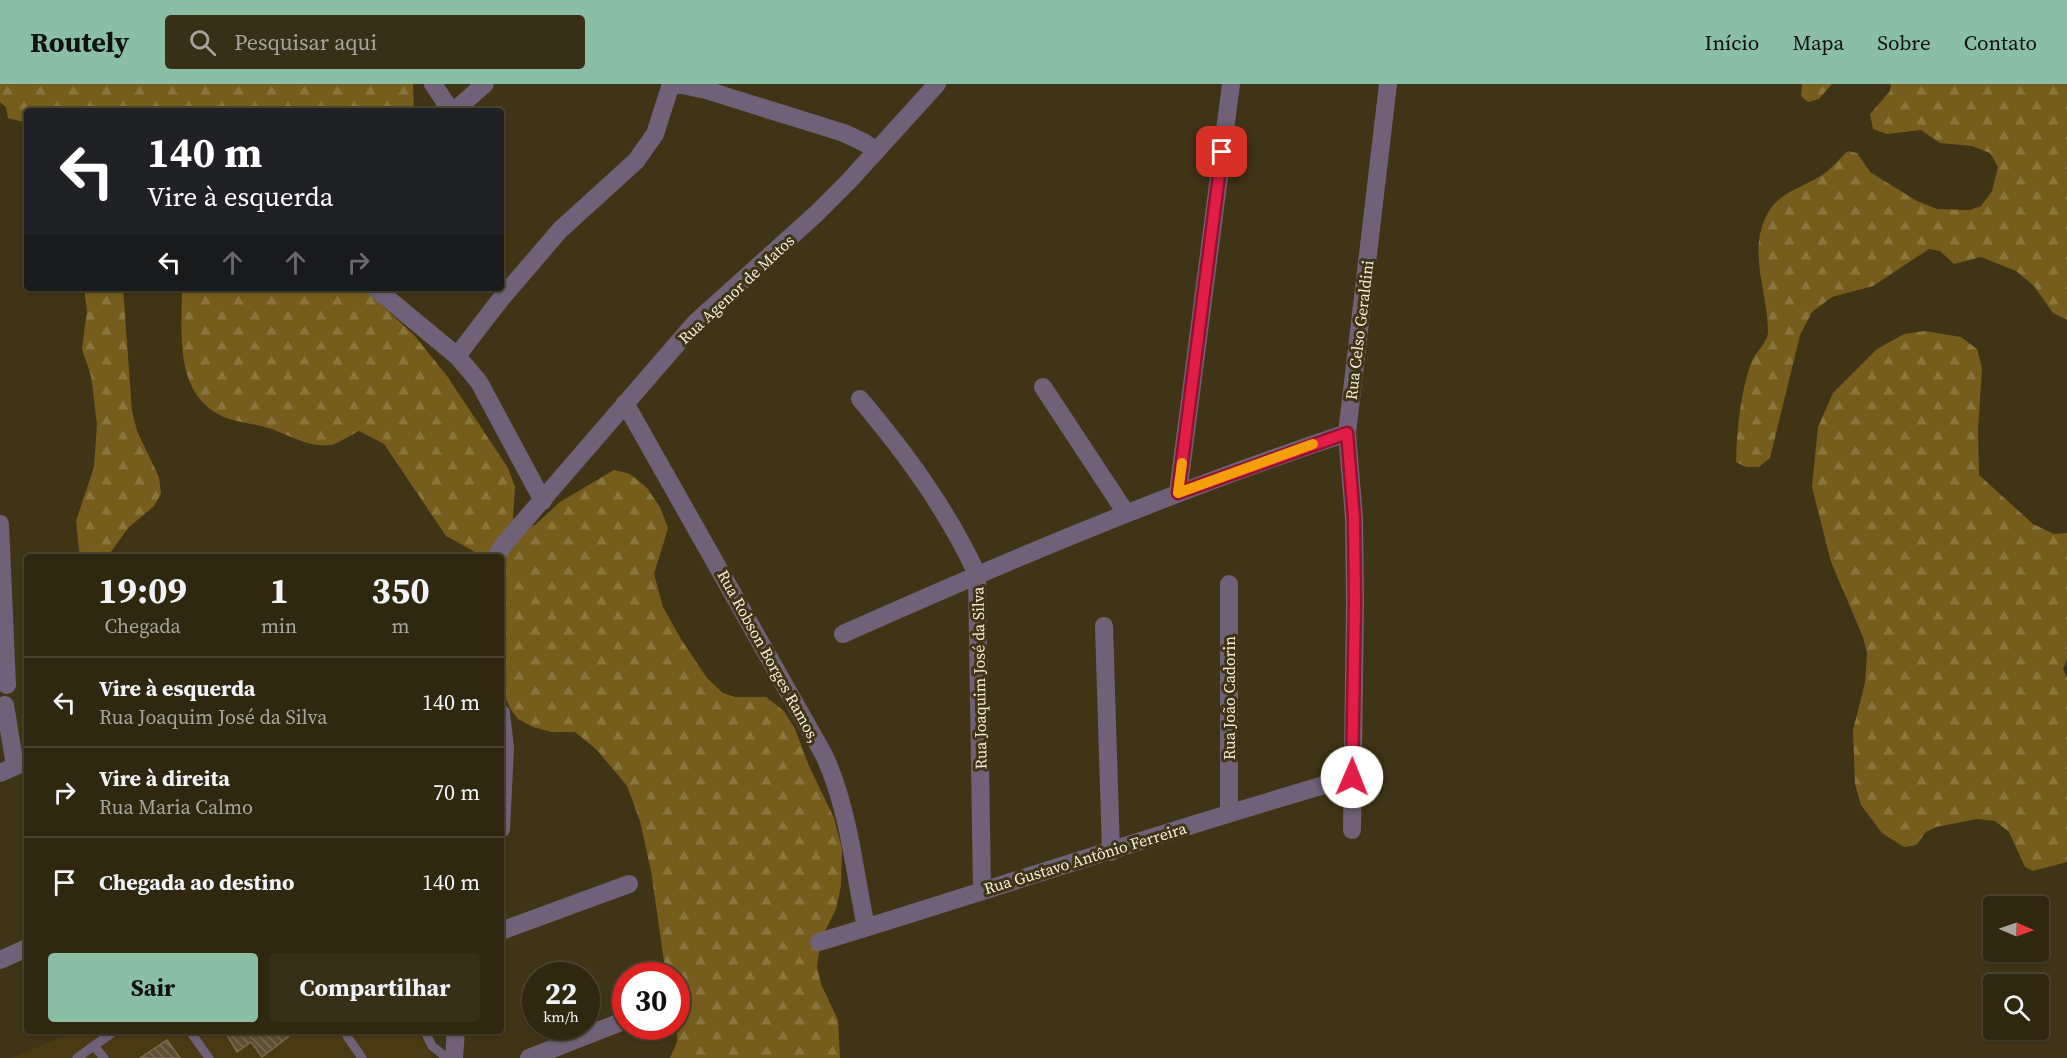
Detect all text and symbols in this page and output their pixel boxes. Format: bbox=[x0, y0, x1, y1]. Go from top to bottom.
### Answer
search box bbox=[165, 15, 585, 69]
text: Routely bbox=[30, 23, 129, 61]
icon: search bbox=[186, 26, 219, 59]
text: Pesquisar aqui bbox=[234, 27, 377, 57]
text: Início bbox=[1705, 28, 1759, 57]
text: Mapa bbox=[1792, 28, 1844, 57]
text: Sobre bbox=[1877, 28, 1931, 57]
text: Contato bbox=[1964, 28, 2037, 57]
text: 140 m bbox=[147, 123, 262, 181]
pin bbox=[1196, 126, 1247, 177]
icon: left bbox=[48, 132, 126, 210]
icon: arrive bbox=[1205, 135, 1238, 168]
text: Vire à esquerda bbox=[147, 178, 333, 215]
street label: Rua Agenor de Matos bbox=[673, 229, 799, 349]
icon: left bbox=[153, 246, 186, 279]
icon: ahead bbox=[216, 246, 249, 279]
icon: ahead bbox=[279, 246, 312, 279]
icon: right bbox=[342, 246, 375, 279]
street label: Rua Celso Geraldini bbox=[1340, 259, 1379, 401]
text: 19:09 bbox=[98, 566, 187, 615]
text: 1 bbox=[269, 566, 289, 615]
text: 350 bbox=[371, 566, 430, 615]
street label: Rua Robson Borges Ramos, bbox=[712, 566, 826, 746]
street label: Rua Joaquim José da Silva bbox=[966, 586, 992, 770]
text: Chegada bbox=[104, 612, 181, 640]
text: min bbox=[261, 612, 297, 640]
text: m bbox=[392, 612, 410, 640]
street label: Rua João Cadorin bbox=[1218, 636, 1240, 760]
text: Vire à esquerda bbox=[99, 673, 255, 703]
icon: left bbox=[48, 686, 81, 719]
text: 140 m bbox=[422, 687, 480, 717]
text: Rua Joaquim José da Silva bbox=[99, 703, 327, 731]
position arrow bbox=[1320, 745, 1384, 809]
text: Vire à direita bbox=[99, 763, 230, 793]
icon: right bbox=[48, 776, 81, 809]
text: 70 m bbox=[433, 777, 480, 807]
text: Rua Maria Calmo bbox=[99, 793, 253, 821]
street label: Rua Gustavo Antônio Ferreira bbox=[981, 816, 1190, 899]
icon: arrive bbox=[48, 866, 81, 899]
text: Chegada ao destino bbox=[99, 867, 294, 897]
text: 140 m bbox=[422, 867, 480, 897]
north arrow bbox=[1983, 896, 2049, 962]
map controls bbox=[1983, 896, 2049, 1040]
button: Sair bbox=[48, 953, 258, 1022]
button: Compartilhar bbox=[270, 953, 480, 1022]
speed limit sign: 30 bbox=[612, 962, 690, 1040]
text: 22 bbox=[545, 973, 577, 1014]
button: search bbox=[1983, 974, 2049, 1040]
text: km/h bbox=[543, 1006, 579, 1027]

